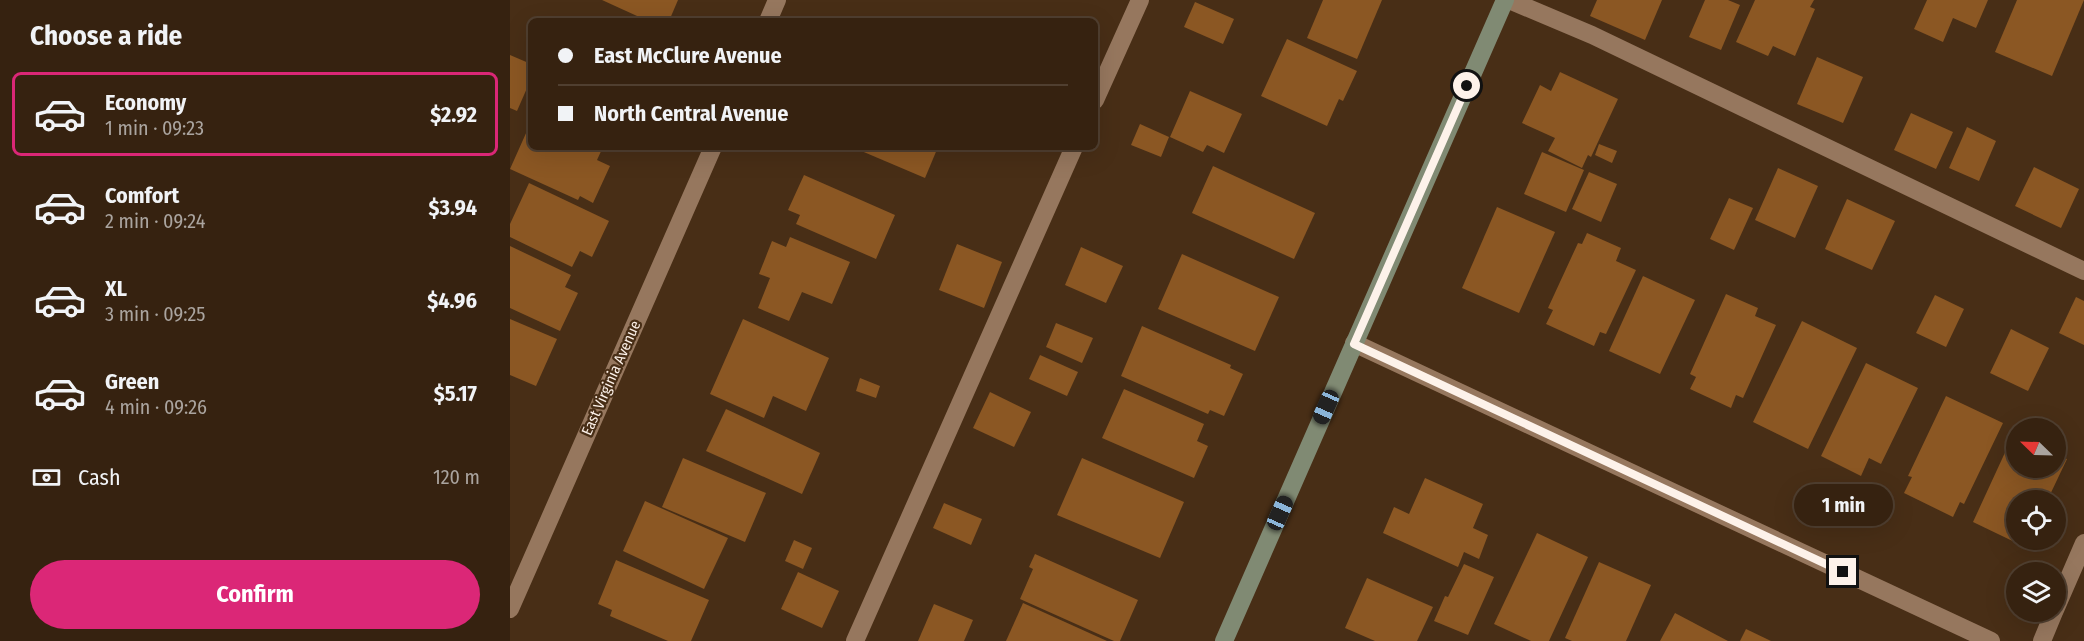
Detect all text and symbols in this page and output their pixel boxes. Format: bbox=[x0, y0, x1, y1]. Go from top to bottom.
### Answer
text: Choose a ride bbox=[30, 20, 182, 52]
text: East McClure Avenue bbox=[594, 42, 782, 69]
route start bbox=[1453, 72, 1480, 99]
icon: car bbox=[33, 87, 87, 141]
text: Economy bbox=[105, 89, 186, 116]
text: North Central Avenue bbox=[594, 100, 788, 127]
text: $2.92 bbox=[430, 101, 477, 128]
text: 1 min · 09:23 bbox=[105, 116, 204, 140]
icon: car bbox=[33, 180, 87, 234]
text: Comfort bbox=[105, 182, 179, 209]
text: $3.94 bbox=[429, 194, 477, 221]
text: 2 min · 09:24 bbox=[105, 209, 205, 233]
icon: car bbox=[33, 273, 87, 327]
text: XL bbox=[105, 275, 127, 302]
text: $4.96 bbox=[427, 287, 477, 314]
text: 3 min · 09:25 bbox=[105, 302, 206, 326]
street label: East Virginia Avenue bbox=[578, 318, 644, 438]
icon: car bbox=[33, 366, 87, 420]
text: Green bbox=[105, 368, 159, 395]
text: $5.17 bbox=[434, 380, 477, 407]
car bbox=[1310, 387, 1342, 427]
text: 4 min · 09:26 bbox=[105, 395, 207, 419]
north arrow bbox=[2006, 418, 2066, 478]
map controls bbox=[2006, 418, 2066, 622]
icon: cash bbox=[30, 461, 63, 494]
text: Cash bbox=[78, 464, 121, 491]
text: 120 m bbox=[433, 465, 480, 489]
callout: 1 min bbox=[1794, 485, 1892, 527]
button: locate bbox=[2006, 490, 2066, 550]
car bbox=[1264, 493, 1296, 533]
text: 1 min bbox=[1822, 493, 1865, 517]
route end bbox=[1829, 558, 1856, 585]
button: Confirm bbox=[30, 560, 480, 629]
button: layers bbox=[2006, 562, 2066, 622]

